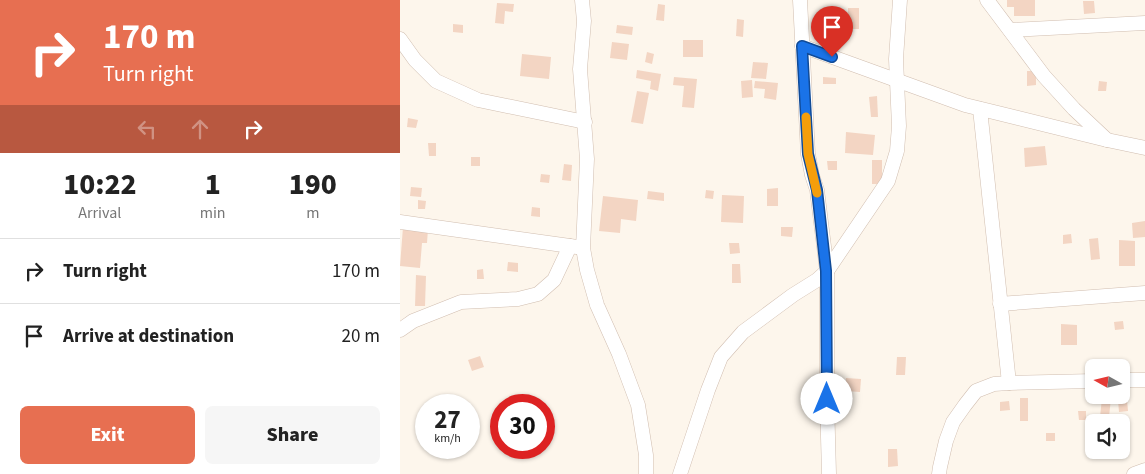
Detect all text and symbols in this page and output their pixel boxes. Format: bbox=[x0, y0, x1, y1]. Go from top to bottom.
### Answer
pin bbox=[811, 6, 853, 57]
text: 170 m bbox=[103, 12, 195, 62]
icon: arrive bbox=[818, 13, 846, 41]
icon: right bbox=[20, 20, 85, 85]
text: Turn right bbox=[103, 58, 193, 90]
icon: left bbox=[133, 115, 161, 143]
icon: ahead bbox=[186, 115, 214, 143]
icon: right bbox=[239, 115, 267, 143]
text: 10:22 bbox=[63, 163, 137, 206]
text: 1 bbox=[205, 163, 221, 206]
text: 190 bbox=[289, 163, 337, 206]
text: Arrival bbox=[78, 202, 121, 224]
text: min bbox=[200, 202, 226, 224]
text: m bbox=[306, 202, 319, 224]
icon: right bbox=[20, 257, 48, 285]
text: Turn right bbox=[63, 258, 147, 285]
text: 170 m bbox=[332, 258, 380, 285]
icon: arrive bbox=[20, 322, 48, 350]
text: Arrive at destination bbox=[63, 323, 234, 350]
text: 20 m bbox=[342, 323, 380, 350]
north arrow bbox=[1085, 359, 1130, 404]
map controls bbox=[1085, 359, 1130, 459]
position arrow bbox=[800, 372, 852, 424]
speed limit sign: 30 bbox=[490, 394, 555, 459]
text: 27 bbox=[434, 402, 461, 438]
button: Exit bbox=[20, 406, 195, 464]
button: Share bbox=[205, 406, 380, 464]
button: sound bbox=[1085, 414, 1130, 459]
text: km/h bbox=[434, 430, 461, 447]

